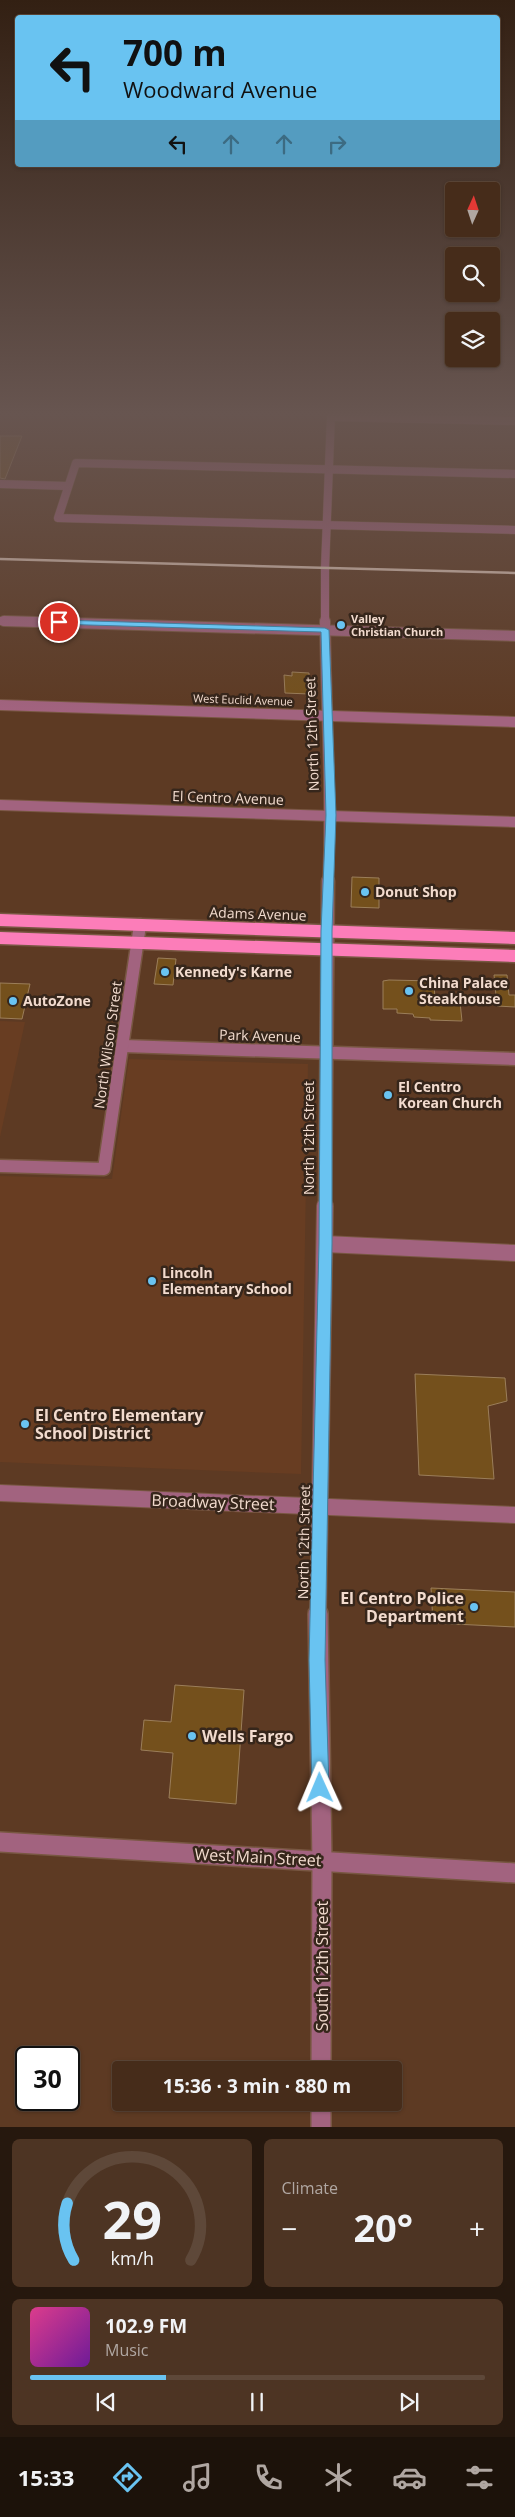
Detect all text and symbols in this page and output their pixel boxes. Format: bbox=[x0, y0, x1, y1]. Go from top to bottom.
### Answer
text: 700 m bbox=[123, 29, 227, 76]
icon: left bbox=[40, 35, 105, 100]
text: Woodward Avenue bbox=[123, 74, 317, 104]
icon: left bbox=[164, 130, 192, 158]
icon: ahead bbox=[217, 130, 245, 158]
icon: ahead bbox=[270, 130, 298, 158]
icon: right bbox=[323, 130, 351, 158]
north arrow bbox=[445, 182, 500, 238]
map controls bbox=[445, 182, 500, 367]
button: search bbox=[445, 247, 500, 302]
button: layers bbox=[445, 312, 500, 367]
pin bbox=[38, 601, 80, 643]
icon: arrive bbox=[45, 608, 73, 636]
place label: Valley Christian Church bbox=[351, 611, 443, 639]
marker: Valley Christian Church bbox=[335, 619, 347, 631]
street label: North 12th Street bbox=[300, 677, 323, 791]
street label: West Euclid Avenue bbox=[193, 690, 293, 709]
street label: El Centro Avenue bbox=[172, 786, 284, 809]
place label: Donut Shop bbox=[375, 882, 457, 901]
marker: Donut Shop bbox=[359, 886, 371, 898]
street label: Adams Avenue bbox=[209, 902, 307, 925]
place label: Kennedy's Karne bbox=[175, 962, 292, 981]
marker: Kennedy's Karne bbox=[159, 966, 171, 978]
place label: China Palace Steakhouse bbox=[419, 973, 508, 1008]
street label: North Wilson Street bbox=[89, 980, 126, 1110]
marker: China Palace Steakhouse bbox=[403, 985, 415, 997]
place label: AutoZone bbox=[23, 991, 91, 1010]
marker: AutoZone bbox=[7, 995, 19, 1007]
street label: Park Avenue bbox=[219, 1025, 301, 1046]
place label: El Centro Korean Church bbox=[398, 1077, 502, 1112]
street label: North 12th Street bbox=[299, 1081, 318, 1195]
marker: El Centro Korean Church bbox=[382, 1089, 394, 1101]
place label: Lincoln Elementary School bbox=[162, 1263, 292, 1298]
marker: Lincoln Elementary School bbox=[146, 1275, 158, 1287]
place label: El Centro Elementary School District bbox=[35, 1404, 204, 1444]
marker: El Centro Elementary School District bbox=[19, 1418, 31, 1430]
street label: North 12th Street bbox=[293, 1485, 314, 1599]
street label: Broadway Street bbox=[151, 1489, 275, 1515]
place label: El Centro Police Department bbox=[340, 1587, 464, 1627]
marker: El Centro Police Department bbox=[468, 1601, 480, 1613]
place label: Wells Fargo bbox=[202, 1725, 294, 1747]
marker: Wells Fargo bbox=[186, 1730, 198, 1742]
position arrow bbox=[293, 1761, 345, 1813]
street label: West Main Street bbox=[194, 1843, 322, 1871]
street label: South 12th Street bbox=[311, 1900, 333, 2031]
speed limit sign: 30 bbox=[15, 2046, 80, 2111]
text: 15:36 · 3 min · 880 m bbox=[163, 2073, 351, 2099]
text: Climate bbox=[282, 2177, 338, 2199]
text: 29 bbox=[102, 2183, 161, 2254]
text: 20° bbox=[353, 2201, 413, 2253]
text: − bbox=[282, 2209, 298, 2247]
text: + bbox=[469, 2209, 485, 2247]
text: km/h bbox=[110, 2246, 153, 2270]
text: 102.9 FM bbox=[105, 2313, 187, 2339]
text: Music bbox=[105, 2339, 149, 2361]
icon: previous bbox=[92, 2388, 120, 2416]
icon: pause bbox=[243, 2388, 271, 2416]
icon: next bbox=[395, 2388, 423, 2416]
icon: directions bbox=[110, 2460, 145, 2495]
icon: music bbox=[180, 2460, 215, 2495]
icon: phone bbox=[251, 2460, 286, 2495]
icon: climate bbox=[321, 2460, 356, 2495]
icon: car bbox=[392, 2460, 427, 2495]
icon: filters bbox=[462, 2460, 497, 2495]
text: 15:33 bbox=[18, 2462, 74, 2492]

